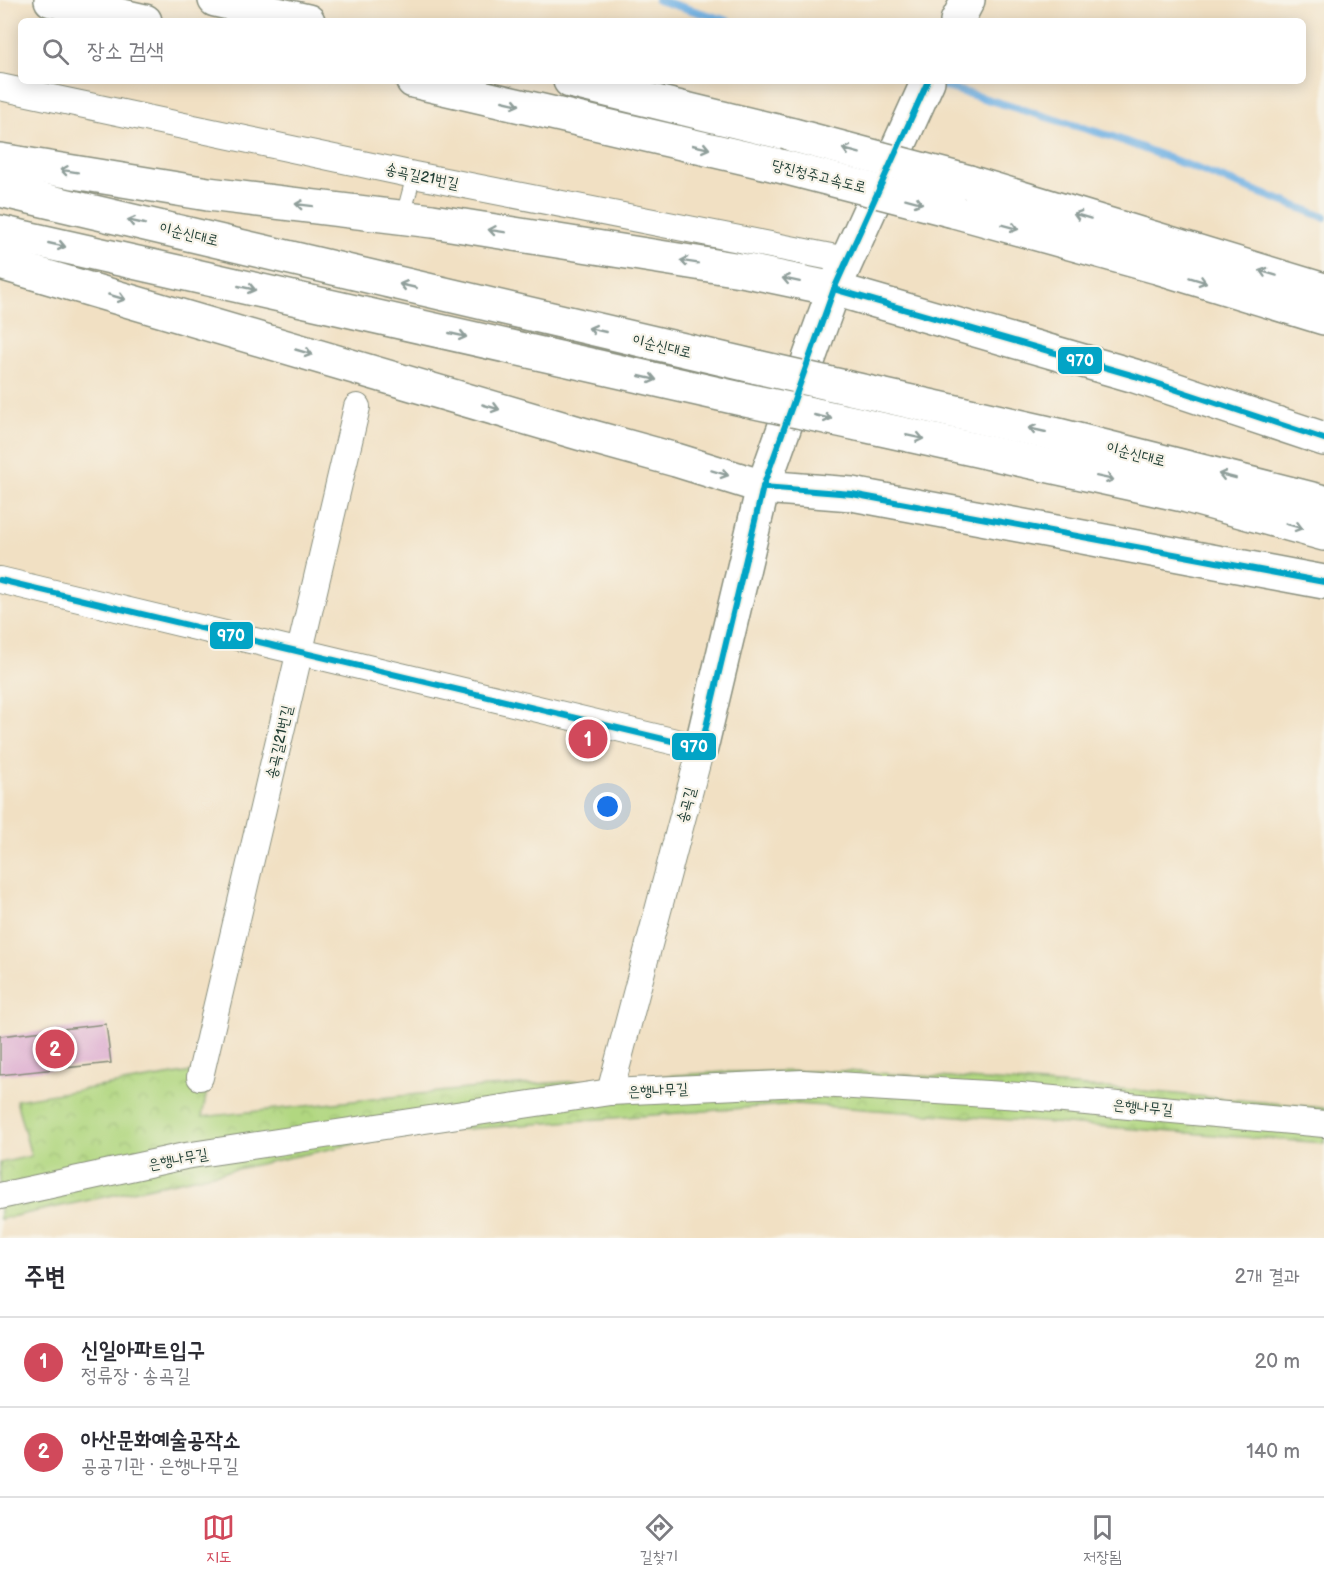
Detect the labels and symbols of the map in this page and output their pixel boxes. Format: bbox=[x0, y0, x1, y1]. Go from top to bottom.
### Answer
one-way arrow bbox=[500, 98, 520, 109]
one-way arrow bbox=[691, 142, 710, 154]
one-way arrow bbox=[842, 144, 861, 156]
street label: 당진청주고속도로 bbox=[770, 156, 868, 197]
street label: 송곡길21번길 bbox=[383, 159, 460, 194]
one-way arrow bbox=[60, 165, 79, 176]
one-way arrow bbox=[904, 196, 923, 207]
one-way arrow bbox=[294, 199, 314, 210]
one-way arrow bbox=[1073, 210, 1092, 221]
one-way arrow bbox=[127, 215, 146, 227]
street label: 이순신대로 bbox=[157, 218, 220, 251]
one-way arrow bbox=[1001, 222, 1020, 233]
one-way arrow bbox=[487, 225, 507, 236]
one-way arrow bbox=[47, 240, 66, 251]
one-way arrow bbox=[680, 256, 700, 267]
one-way arrow bbox=[1259, 267, 1278, 278]
one-way arrow bbox=[781, 274, 801, 285]
one-way arrow bbox=[1188, 275, 1207, 286]
one-way arrow bbox=[398, 279, 417, 291]
one-way arrow bbox=[238, 282, 257, 294]
one-way arrow bbox=[107, 292, 126, 303]
one-way arrow bbox=[588, 324, 607, 336]
one-way arrow bbox=[448, 330, 467, 341]
street label: 이순신대로 bbox=[630, 330, 693, 363]
line badge: 970 bbox=[1057, 346, 1103, 375]
one-way arrow bbox=[294, 347, 313, 358]
text: 970 bbox=[1066, 352, 1094, 371]
one-way arrow bbox=[639, 372, 658, 384]
one-way arrow bbox=[481, 402, 500, 413]
one-way arrow bbox=[813, 411, 832, 423]
one-way arrow bbox=[1028, 424, 1048, 435]
one-way arrow bbox=[905, 432, 924, 443]
street label: 이순신대로 bbox=[1104, 438, 1167, 471]
one-way arrow bbox=[710, 468, 729, 479]
one-way arrow bbox=[1218, 470, 1237, 482]
one-way arrow bbox=[1095, 473, 1115, 484]
one-way arrow bbox=[1285, 521, 1304, 532]
line badge: 970 bbox=[209, 621, 254, 650]
text: 970 bbox=[217, 627, 245, 646]
street label: 송곡길21번길 bbox=[262, 704, 297, 781]
pin: 1 bbox=[568, 716, 608, 762]
line badge: 970 bbox=[671, 732, 717, 761]
text: 970 bbox=[680, 738, 708, 757]
street label: 송곡길 bbox=[673, 785, 700, 825]
your location bbox=[593, 792, 622, 821]
pin: 2 bbox=[36, 1026, 74, 1072]
street label: 은행나무길 bbox=[627, 1079, 689, 1102]
street label: 은행나무길 bbox=[1112, 1095, 1174, 1120]
street label: 은행나무길 bbox=[147, 1144, 210, 1175]

